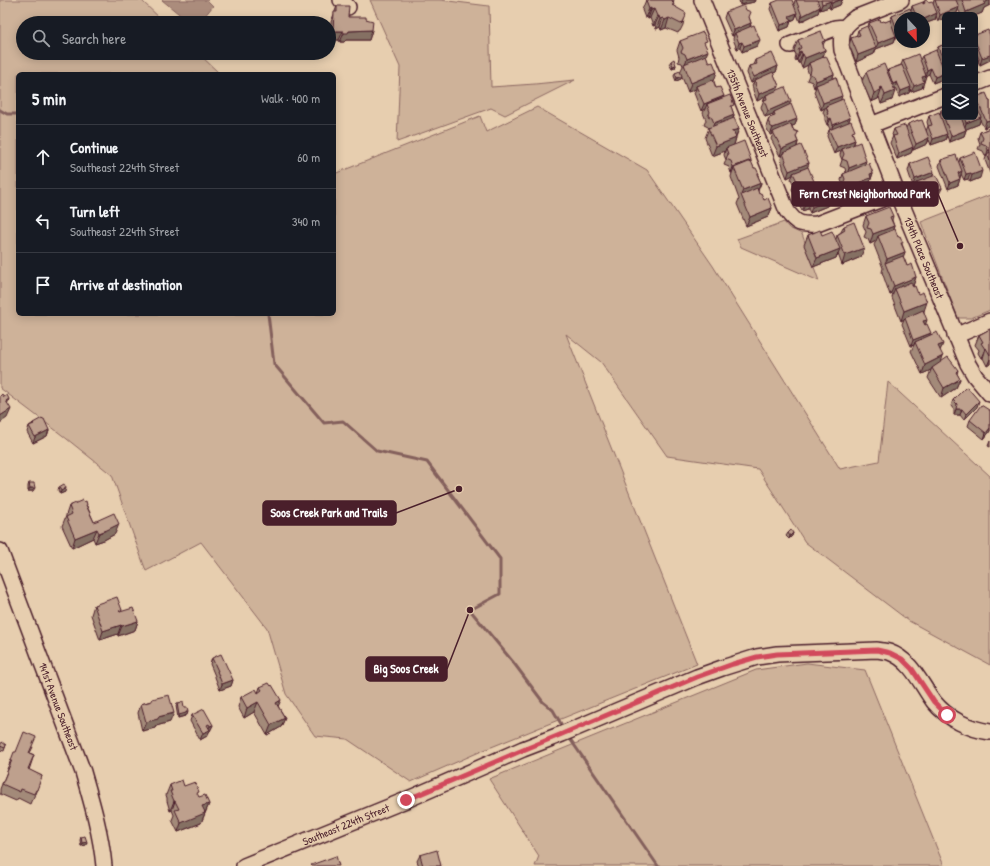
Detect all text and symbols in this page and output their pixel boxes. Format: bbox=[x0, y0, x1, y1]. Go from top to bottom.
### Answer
north arrow bbox=[894, 12, 930, 48]
map controls bbox=[942, 12, 978, 120]
button: + bbox=[942, 12, 978, 48]
search box bbox=[16, 16, 336, 60]
icon: search bbox=[30, 27, 52, 49]
text: Search here bbox=[62, 28, 126, 49]
button: − bbox=[942, 48, 978, 84]
street label: 135th Avenue Southeast bbox=[724, 67, 772, 160]
button: layers bbox=[942, 84, 978, 120]
text: 5 min bbox=[32, 87, 66, 110]
text: Walk · 400 m bbox=[261, 89, 320, 107]
text: Continue bbox=[70, 137, 118, 158]
icon: ahead bbox=[32, 146, 54, 168]
text: 60 m bbox=[297, 148, 320, 166]
text: Southeast 224th Street bbox=[70, 158, 179, 176]
callout: Fern Crest Neighborhood Park bbox=[792, 182, 938, 206]
text: Fern Crest Neighborhood Park bbox=[799, 185, 930, 203]
text: Turn left bbox=[70, 201, 120, 222]
icon: left bbox=[32, 210, 54, 232]
text: 340 m bbox=[292, 212, 320, 230]
street label: 134th Place Southeast bbox=[901, 215, 947, 301]
text: Southeast 224th Street bbox=[70, 222, 179, 240]
icon: arrive bbox=[32, 274, 54, 296]
text: Arrive at destination bbox=[70, 274, 182, 295]
callout: Soos Creek Park and Trails bbox=[263, 501, 396, 525]
text: Soos Creek Park and Trails bbox=[271, 504, 388, 521]
callout: Big Soos Creek bbox=[366, 657, 447, 681]
text: Big Soos Creek bbox=[373, 660, 439, 678]
street label: 141st Avenue Southeast bbox=[36, 661, 81, 752]
route start bbox=[938, 706, 956, 724]
route end bbox=[397, 791, 415, 809]
street label: Southeast 224th Street bbox=[300, 800, 392, 848]

